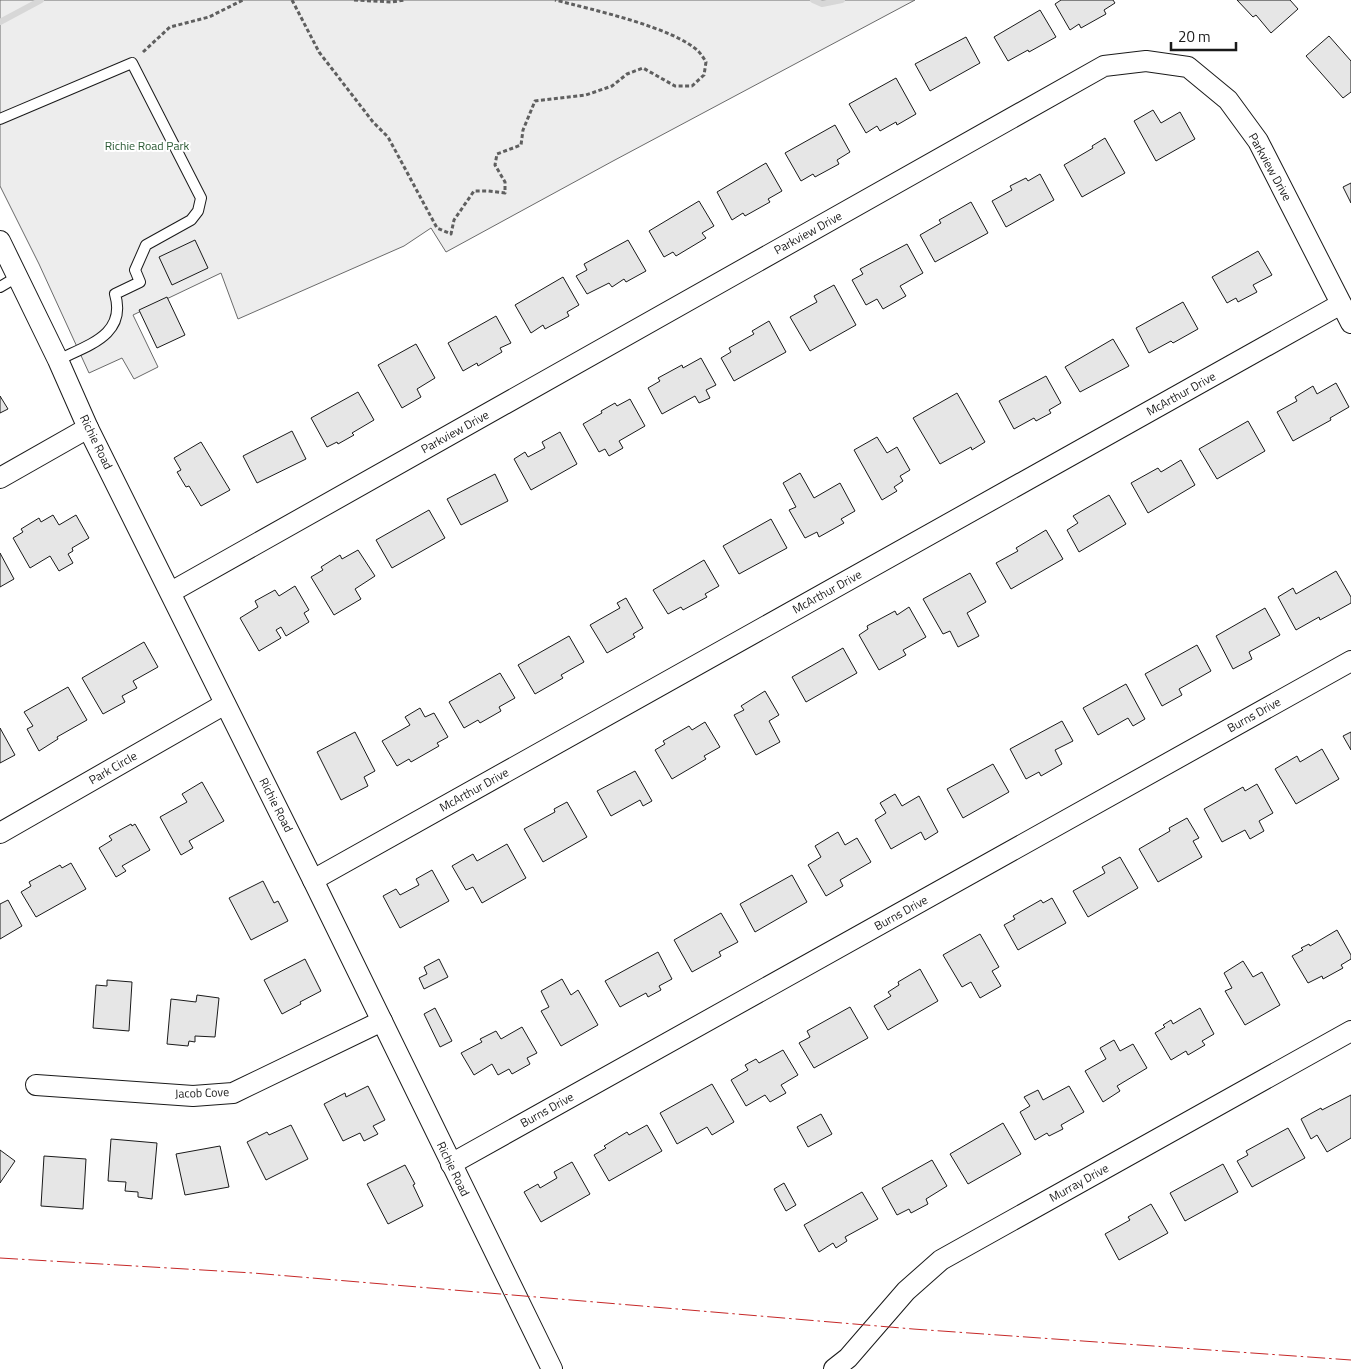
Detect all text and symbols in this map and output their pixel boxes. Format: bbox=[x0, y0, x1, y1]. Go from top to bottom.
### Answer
scale bar bbox=[1171, 20, 1236, 52]
text: 20 m bbox=[1178, 25, 1211, 48]
street label: Parkview Drive bbox=[1244, 129, 1297, 204]
park label: Richie Road Park bbox=[105, 136, 190, 155]
street label: Parkview Drive bbox=[770, 206, 845, 259]
street label: McArthur Drive bbox=[1143, 367, 1219, 420]
street label: Parkview Drive bbox=[417, 405, 492, 458]
street label: Richie Road bbox=[75, 411, 118, 472]
street label: McArthur Drive bbox=[789, 565, 865, 618]
street label: Burns Drive bbox=[1223, 692, 1284, 737]
street label: Park Circle bbox=[85, 746, 140, 789]
street label: McArthur Drive bbox=[436, 763, 512, 816]
street label: Richie Road bbox=[255, 774, 298, 835]
street label: Burns Drive bbox=[870, 890, 931, 935]
street label: Jacob Cove bbox=[175, 1082, 229, 1103]
street label: Burns Drive bbox=[516, 1087, 577, 1132]
street label: Richie Road bbox=[432, 1138, 475, 1199]
street label: Murray Drive bbox=[1046, 1158, 1112, 1207]

